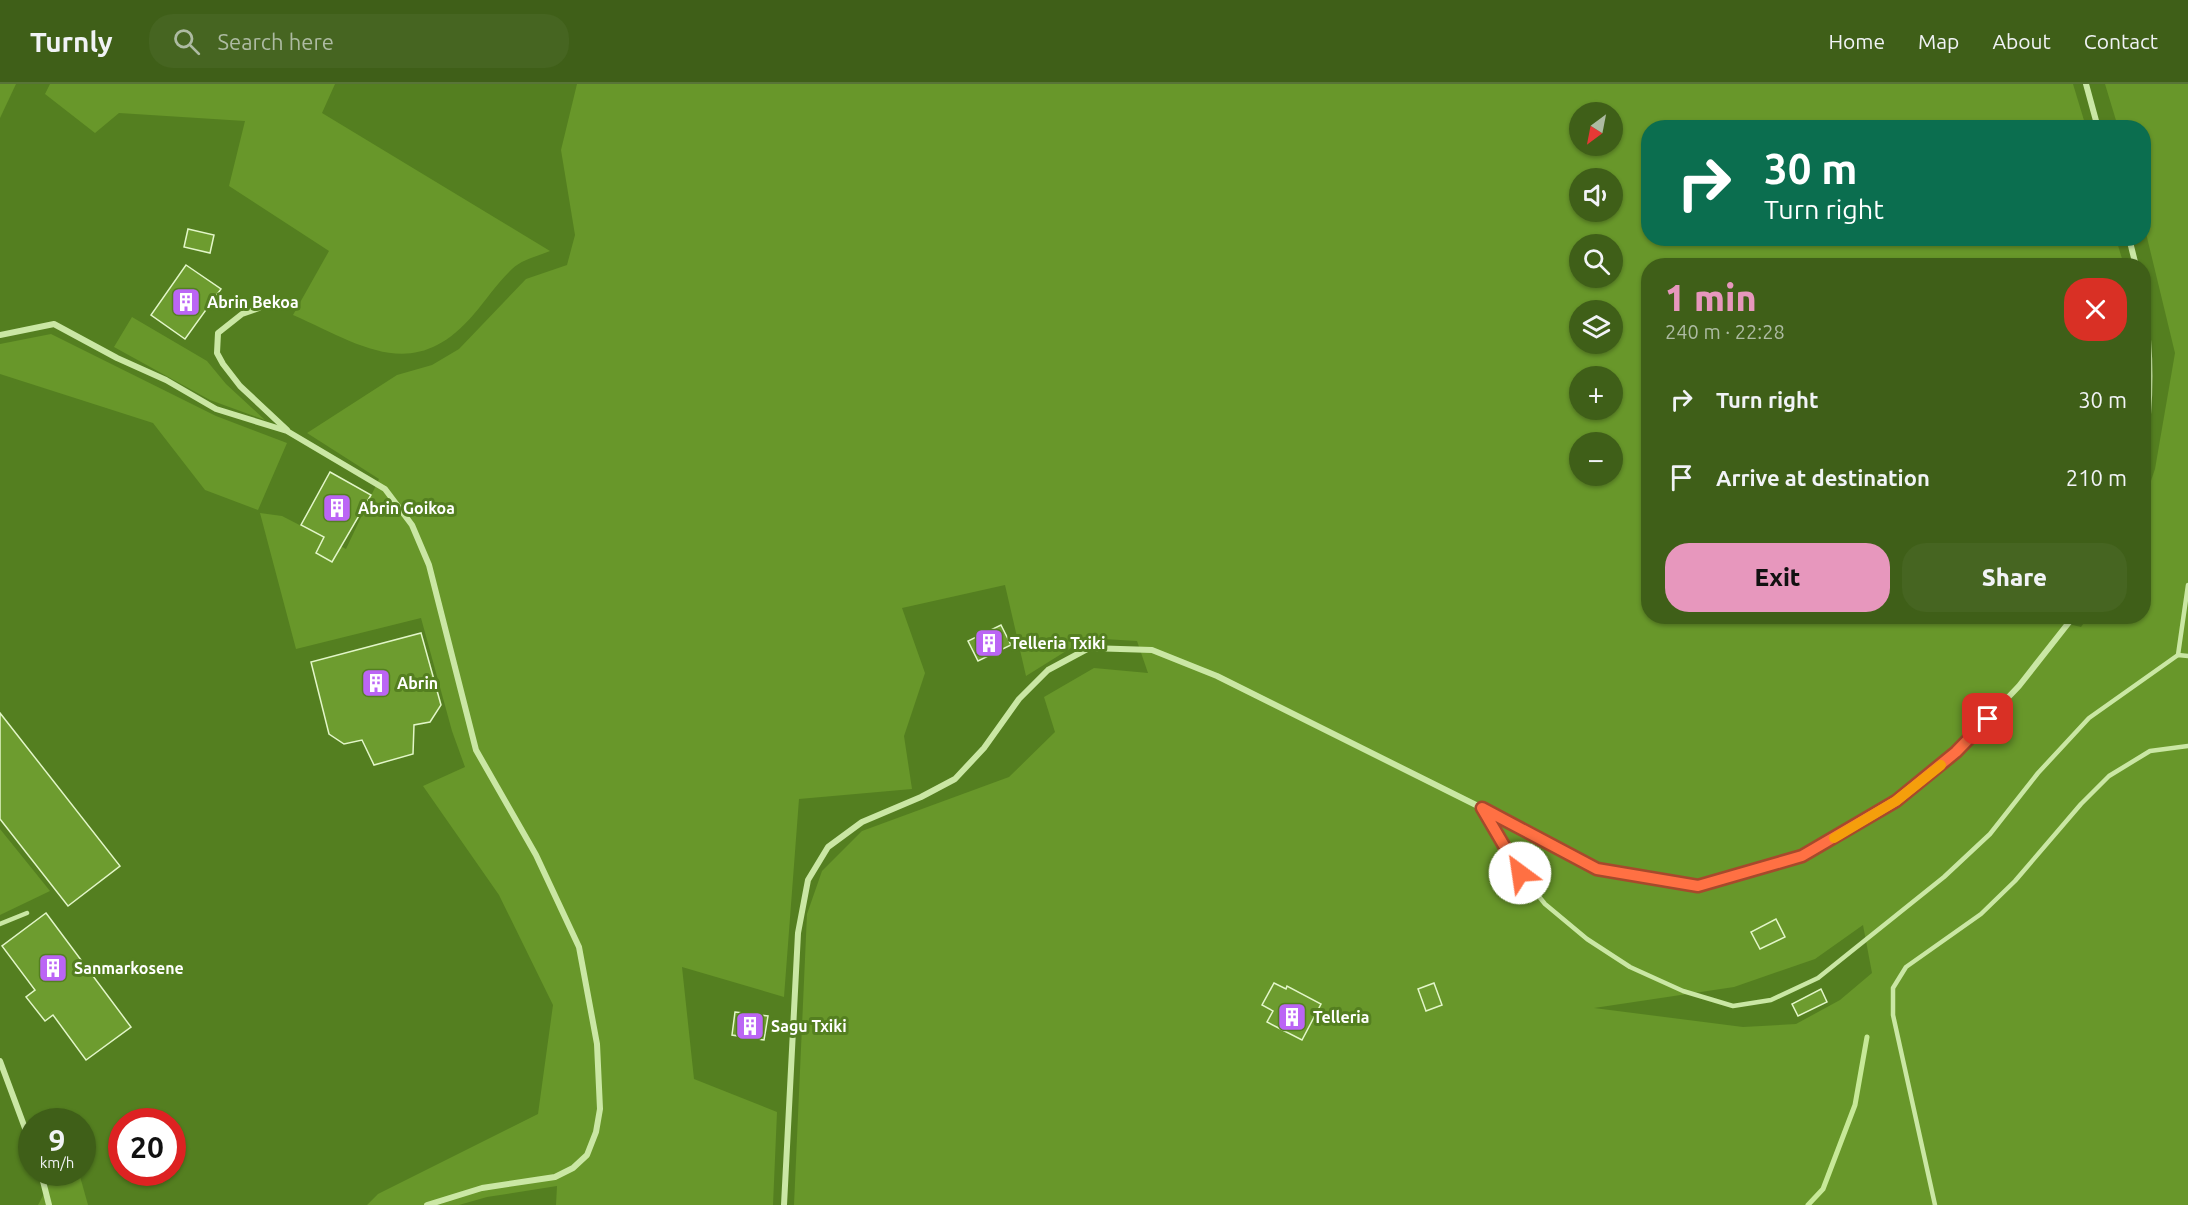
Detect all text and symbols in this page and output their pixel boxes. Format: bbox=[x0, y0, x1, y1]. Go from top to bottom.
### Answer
search box bbox=[149, 14, 569, 68]
icon: search bbox=[170, 25, 203, 58]
text: Turnly bbox=[30, 26, 113, 57]
text: Search here bbox=[218, 29, 334, 54]
text: Home bbox=[1828, 29, 1885, 53]
text: Map bbox=[1918, 29, 1959, 53]
text: About bbox=[1992, 29, 2051, 53]
text: Contact bbox=[2084, 29, 2158, 53]
north arrow bbox=[1569, 102, 1623, 156]
map controls bbox=[1569, 102, 1623, 486]
icon: right bbox=[1665, 144, 1743, 222]
text: 30 m bbox=[1764, 145, 1858, 192]
button: sound bbox=[1569, 168, 1623, 222]
text: Turn right bbox=[1764, 194, 1884, 224]
button: search bbox=[1569, 234, 1623, 288]
text: 1 min bbox=[1665, 277, 1757, 318]
button: close bbox=[2064, 278, 2127, 341]
building icon: Abrin Bekoa bbox=[170, 286, 202, 318]
place label: Abrin Bekoa bbox=[207, 293, 299, 311]
button: layers bbox=[1569, 300, 1623, 354]
text: 240 m · 22:28 bbox=[1665, 320, 1785, 343]
button: + bbox=[1569, 366, 1623, 420]
icon: right bbox=[1665, 383, 1698, 416]
text: Turn right bbox=[1716, 387, 1818, 412]
text: 30 m bbox=[2078, 387, 2127, 412]
button: − bbox=[1569, 432, 1623, 486]
icon: arrive bbox=[1665, 461, 1698, 494]
text: Arrive at destination bbox=[1716, 465, 1930, 490]
text: 210 m bbox=[2066, 465, 2127, 490]
building icon: Abrin Goikoa bbox=[321, 492, 353, 524]
place label: Abrin Goikoa bbox=[358, 499, 455, 517]
button: Exit bbox=[1665, 543, 1890, 612]
button: Share bbox=[1902, 543, 2127, 612]
building icon: Telleria Txiki bbox=[973, 627, 1005, 659]
place label: Telleria Txiki bbox=[1010, 634, 1105, 652]
building icon: Abrin bbox=[360, 667, 392, 699]
place label: Abrin bbox=[397, 674, 438, 692]
pin bbox=[1962, 693, 2013, 744]
icon: arrive bbox=[1971, 702, 2004, 735]
position arrow bbox=[1488, 841, 1552, 905]
building icon: Sanmarkosene bbox=[37, 952, 69, 984]
place label: Sanmarkosene bbox=[74, 959, 184, 977]
building icon: Telleria bbox=[1276, 1001, 1308, 1033]
place label: Telleria bbox=[1313, 1008, 1369, 1026]
building icon: Sagu Txiki bbox=[734, 1010, 766, 1042]
place label: Sagu Txiki bbox=[771, 1017, 847, 1035]
speed limit sign: 20 bbox=[108, 1108, 186, 1186]
text: 9 bbox=[49, 1123, 65, 1157]
text: km/h bbox=[40, 1154, 74, 1171]

